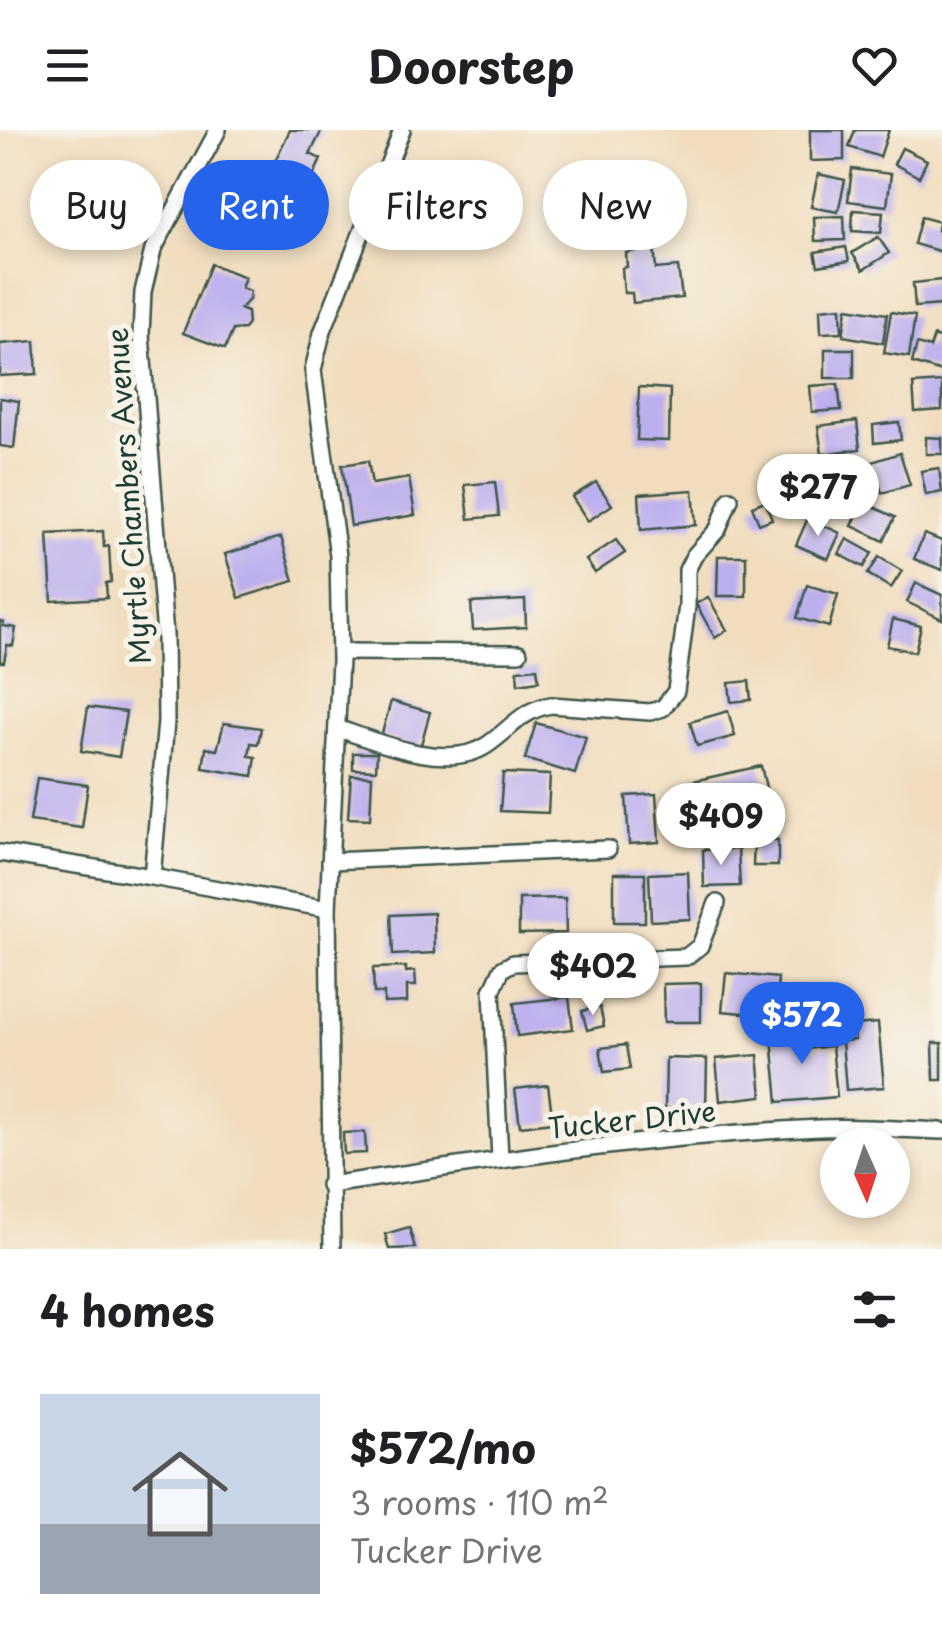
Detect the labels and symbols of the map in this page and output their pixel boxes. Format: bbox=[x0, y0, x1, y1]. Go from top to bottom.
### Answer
street label: Myrtle Chambers Avenue bbox=[94, 326, 161, 666]
pin: $277 bbox=[759, 454, 877, 539]
pin: $409 bbox=[662, 783, 780, 868]
pin: $402 bbox=[534, 933, 652, 1018]
pin: $572 bbox=[743, 982, 861, 1067]
street label: Tucker Drive bbox=[546, 1088, 718, 1149]
north arrow bbox=[820, 1128, 910, 1218]

